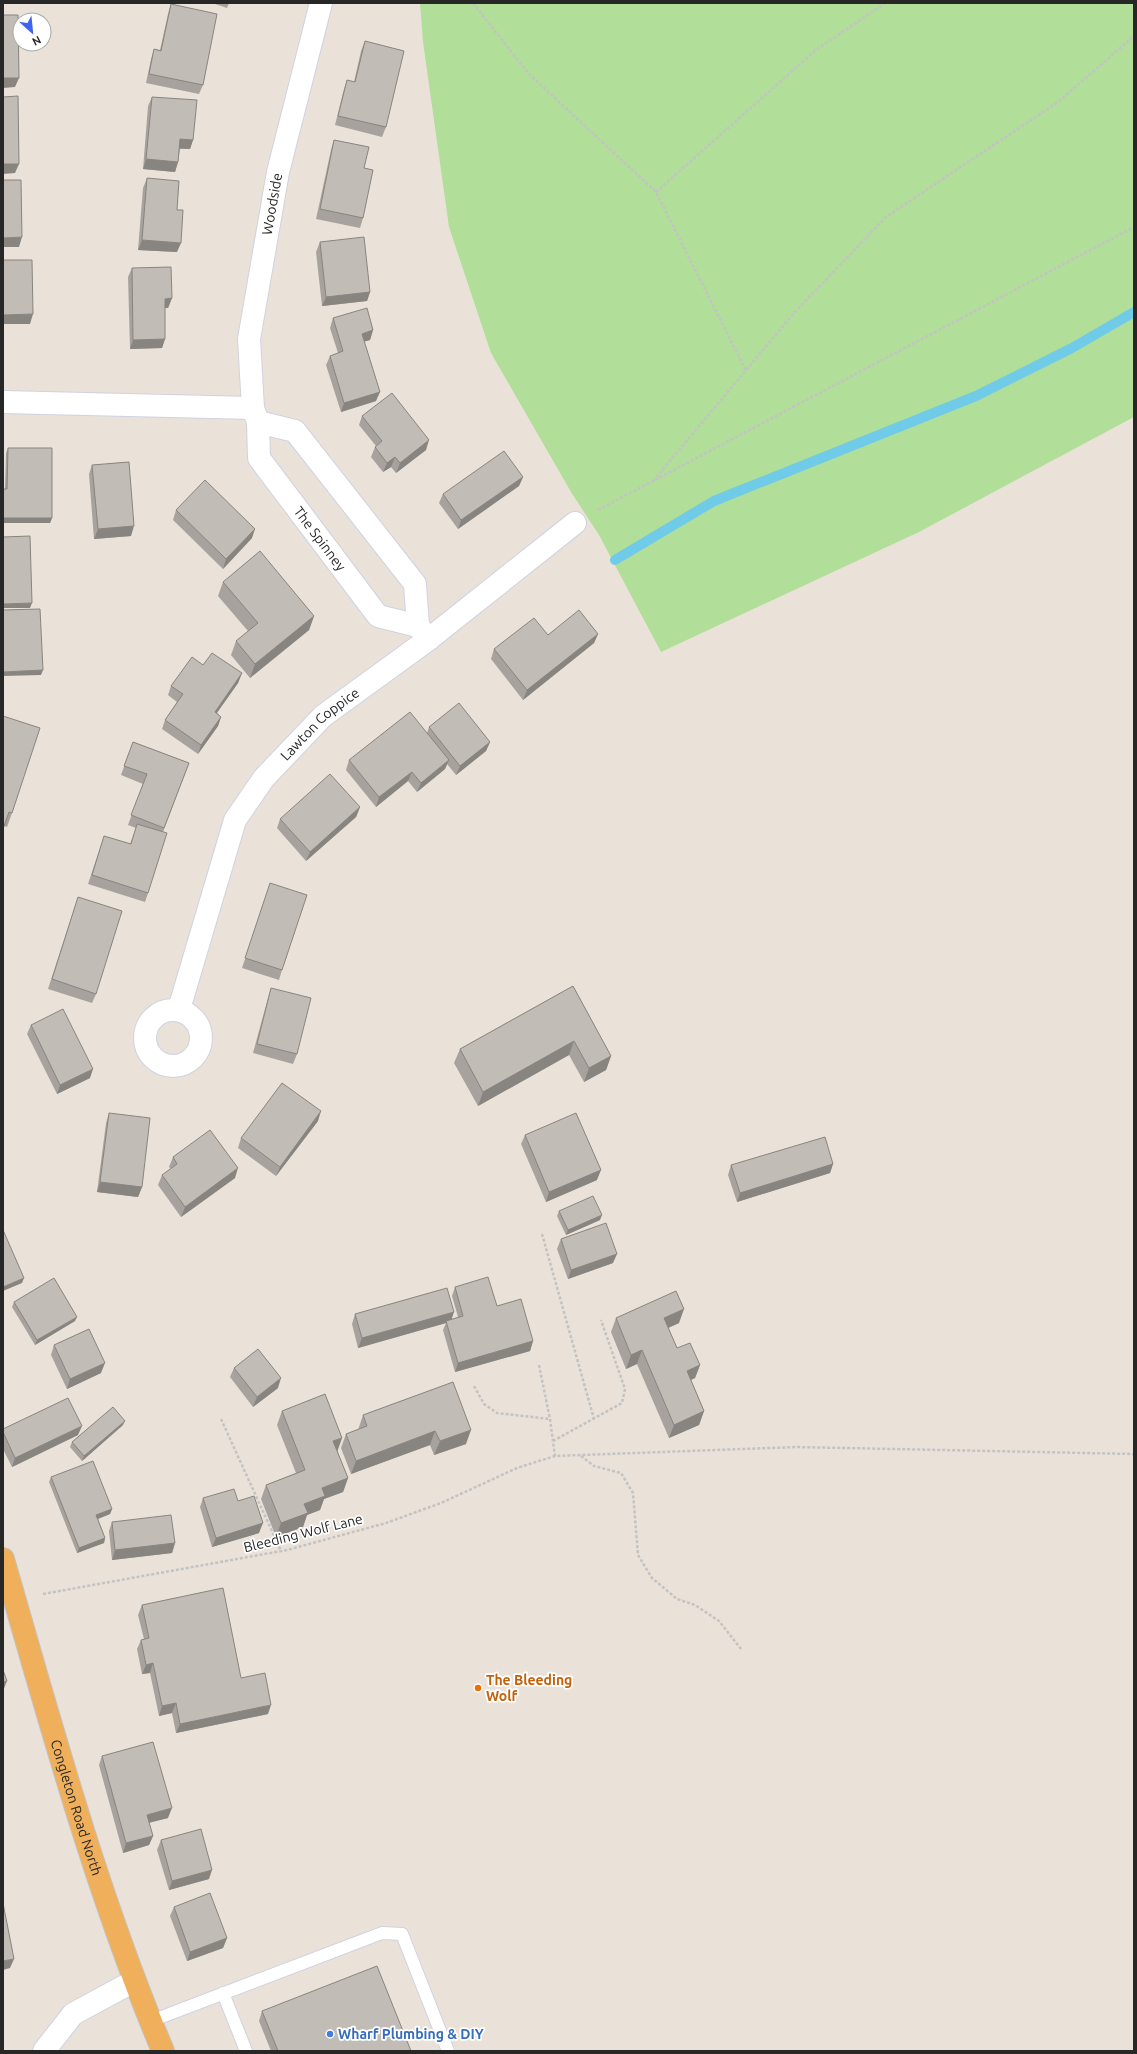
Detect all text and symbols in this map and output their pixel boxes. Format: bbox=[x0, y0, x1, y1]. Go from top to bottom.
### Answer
north arrow bbox=[12, 12, 52, 52]
text: N bbox=[30, 34, 43, 48]
street label: Woodside bbox=[259, 172, 285, 236]
street label: The Spinney bbox=[291, 504, 349, 574]
street label: Lawton Coppice bbox=[277, 684, 362, 764]
street label: Bleeding Wolf Lane bbox=[242, 1510, 364, 1556]
place label: The Bleeding Wolf bbox=[486, 1672, 572, 1704]
marker: The Bleeding Wolf bbox=[473, 1683, 483, 1693]
street label: Congleton Road North bbox=[48, 1737, 105, 1878]
place label: Wharf Plumbing & DIY bbox=[338, 2026, 484, 2042]
marker: Wharf Plumbing & DIY bbox=[325, 2029, 335, 2039]

